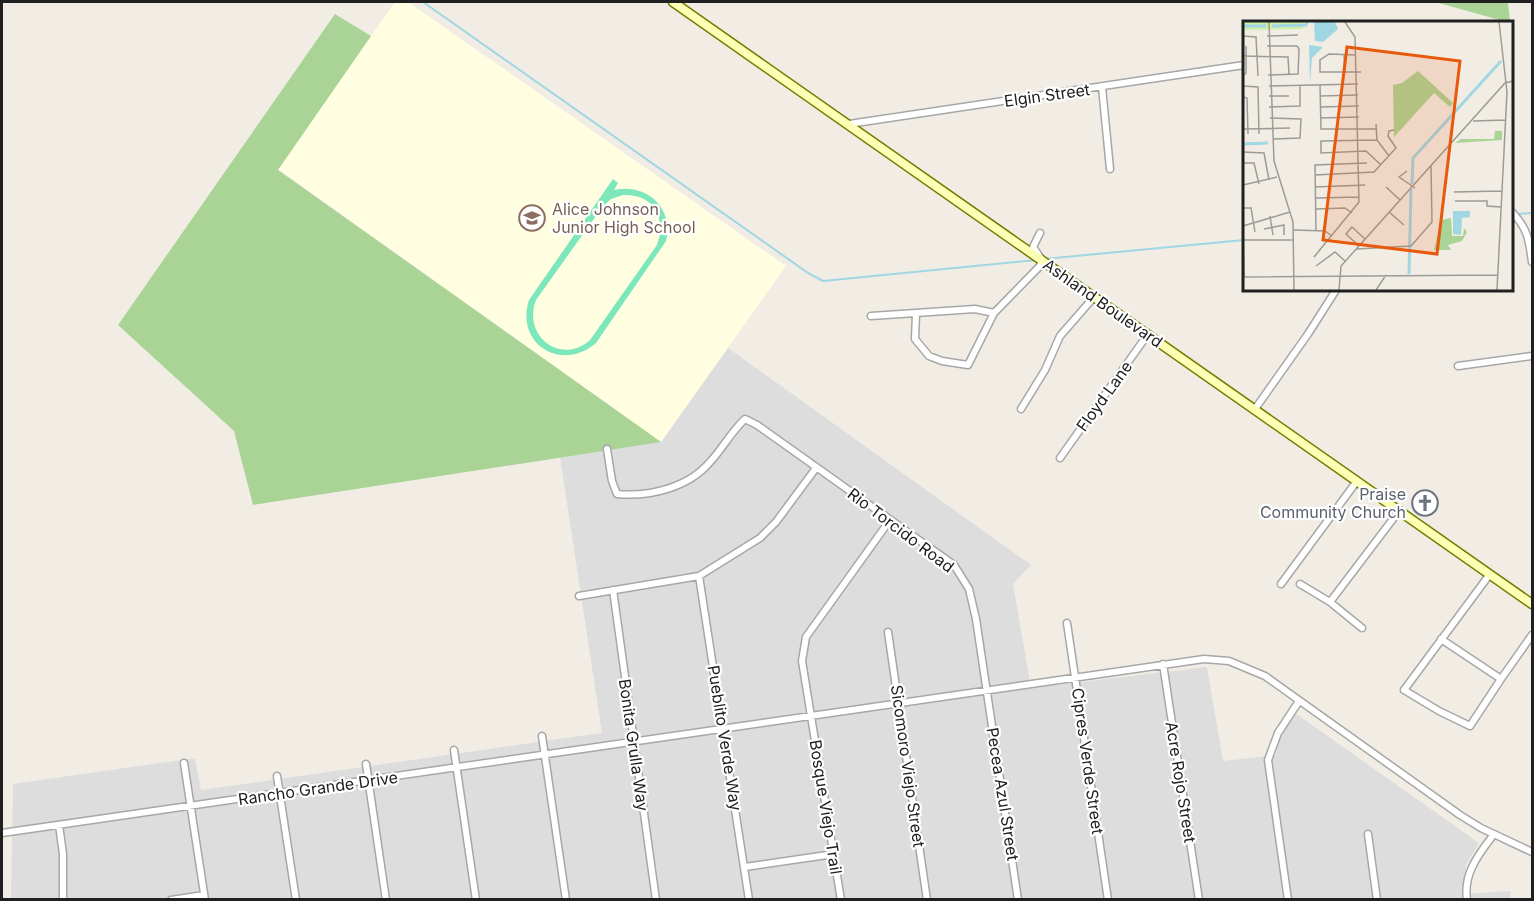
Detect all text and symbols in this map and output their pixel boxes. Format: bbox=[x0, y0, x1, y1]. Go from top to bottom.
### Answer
inset map bbox=[1243, 21, 1513, 291]
street label: Elgin Street bbox=[1003, 79, 1091, 111]
place label: Alice Johnson Junior High School bbox=[552, 199, 696, 237]
school or university icon: Alice Johnson Junior High School bbox=[517, 203, 547, 233]
street label: Ashland Boulevard bbox=[1039, 254, 1167, 352]
street label: Floyd Lane bbox=[1072, 357, 1136, 435]
street label: Rio Torcido Road bbox=[844, 483, 958, 577]
place label: Praise Community Church bbox=[1260, 484, 1406, 522]
church icon: Praise Community Church bbox=[1410, 488, 1440, 518]
street label: Pueblito Verde Way bbox=[704, 664, 746, 812]
street label: Bonita Grulla Way bbox=[615, 677, 653, 813]
street label: Sicomoro Viejo Street bbox=[887, 684, 929, 848]
street label: Cipres Verde Street bbox=[1068, 687, 1108, 835]
street label: Acre Rojo Street bbox=[1162, 720, 1200, 844]
street label: Pecea Azul Street bbox=[983, 726, 1023, 862]
street label: Bosque Viejo Trail bbox=[805, 738, 847, 876]
street label: Rancho Grande Drive bbox=[237, 767, 399, 809]

